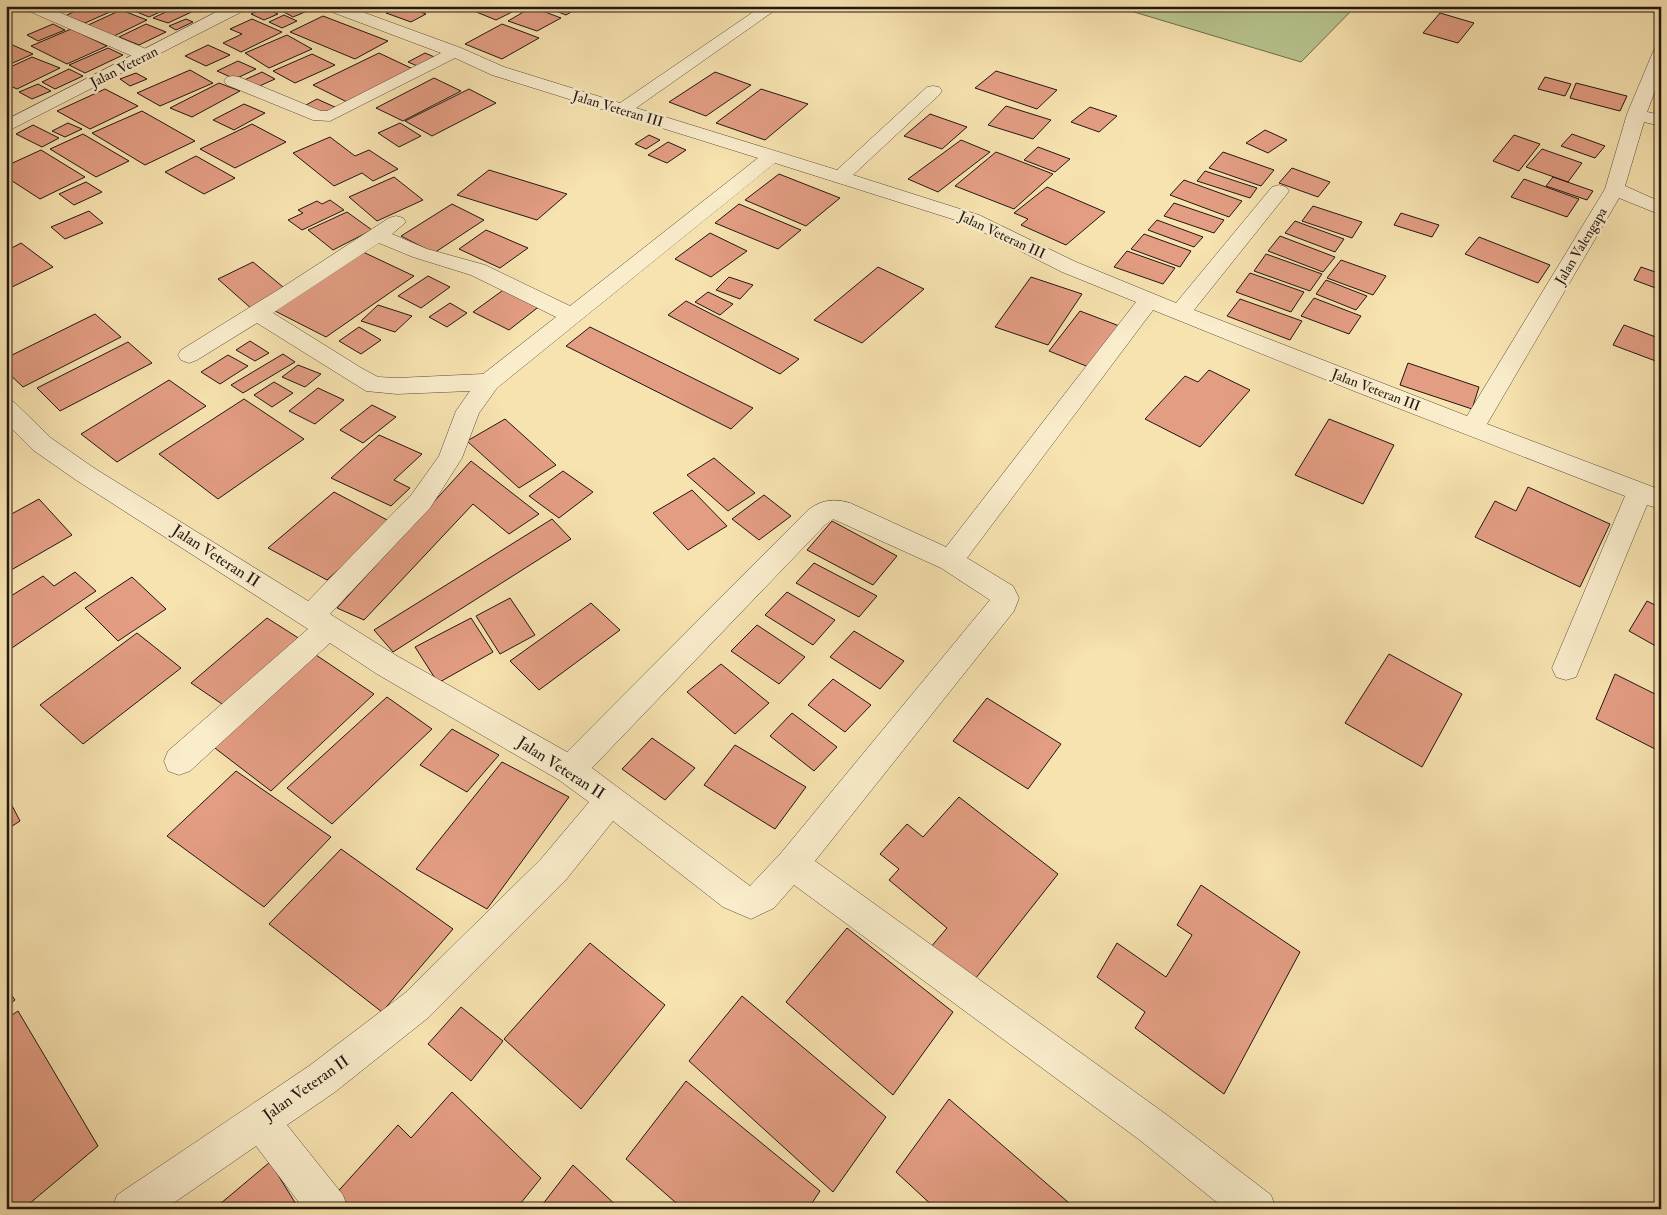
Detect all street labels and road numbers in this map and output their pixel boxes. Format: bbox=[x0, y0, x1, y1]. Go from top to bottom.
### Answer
street label: Jalan Veteran bbox=[86, 43, 161, 92]
street label: Jalan Veteran III bbox=[570, 87, 666, 131]
street label: Jalan Valengapa bbox=[1551, 204, 1612, 289]
street label: Jalan Veteran III bbox=[955, 207, 1048, 263]
street label: Jalan Veteran III bbox=[1328, 365, 1423, 415]
street label: Jalan Veteran II bbox=[167, 520, 264, 593]
street label: Jalan Veteran II bbox=[512, 732, 609, 805]
street label: Jalan Veteran II bbox=[258, 1051, 354, 1126]

